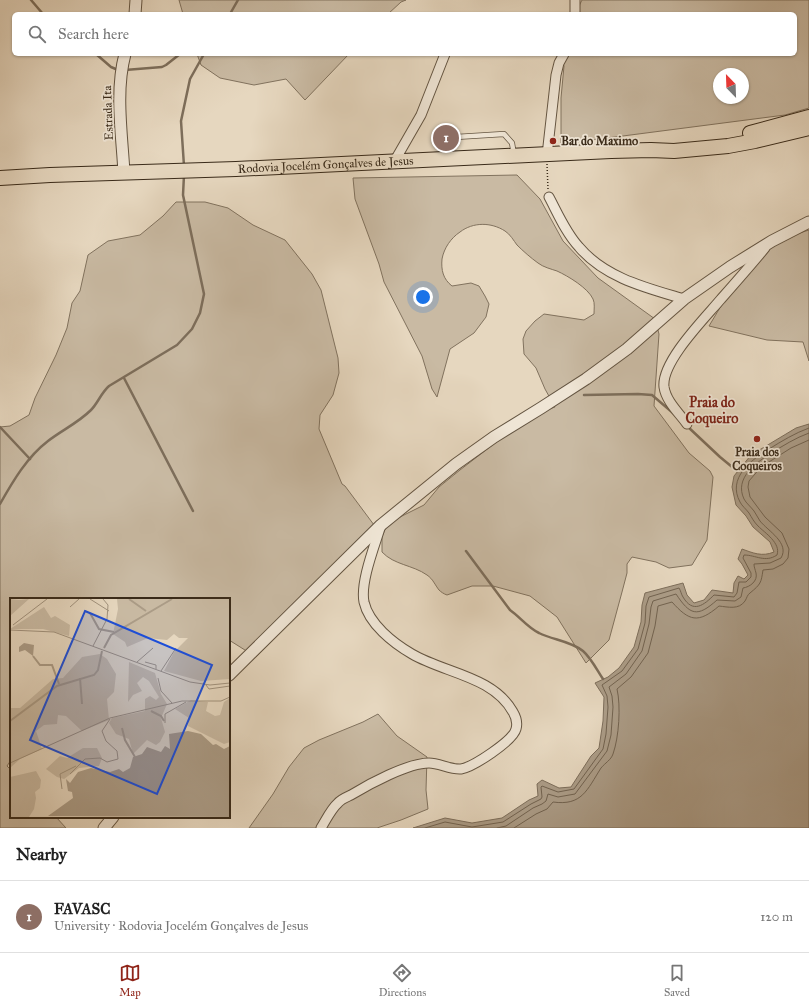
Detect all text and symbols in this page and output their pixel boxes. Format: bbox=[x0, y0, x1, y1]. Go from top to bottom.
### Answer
search box bbox=[12, 12, 797, 56]
icon: search bbox=[26, 23, 48, 45]
text: Search here bbox=[58, 25, 129, 43]
north arrow bbox=[713, 68, 749, 104]
street label: Estrada Ita bbox=[100, 85, 116, 141]
pin: 1 bbox=[433, 123, 459, 153]
place label: Bar do Maximo bbox=[561, 134, 638, 148]
marker: Bar do Maximo bbox=[548, 136, 558, 146]
street label: Rodovia Jocelém Gonçalves de Jesus bbox=[238, 153, 414, 176]
your location bbox=[413, 287, 433, 307]
district label: Praia do Coqueiro bbox=[686, 394, 738, 428]
marker: Praia dos Coqueiros bbox=[752, 434, 762, 444]
place label: Praia dos Coqueiros bbox=[732, 445, 782, 474]
inset map bbox=[10, 598, 230, 818]
text: Nearby bbox=[16, 844, 67, 865]
text: FAVASC bbox=[54, 900, 110, 918]
text: 1 bbox=[26, 909, 32, 925]
text: 120 m bbox=[760, 909, 793, 925]
text: University · Rodovia Jocelém Gonçalves de Jesus bbox=[54, 918, 308, 934]
tab: Map bbox=[119, 962, 141, 999]
tab: Directions bbox=[379, 962, 426, 999]
tab: Saved bbox=[664, 962, 690, 999]

